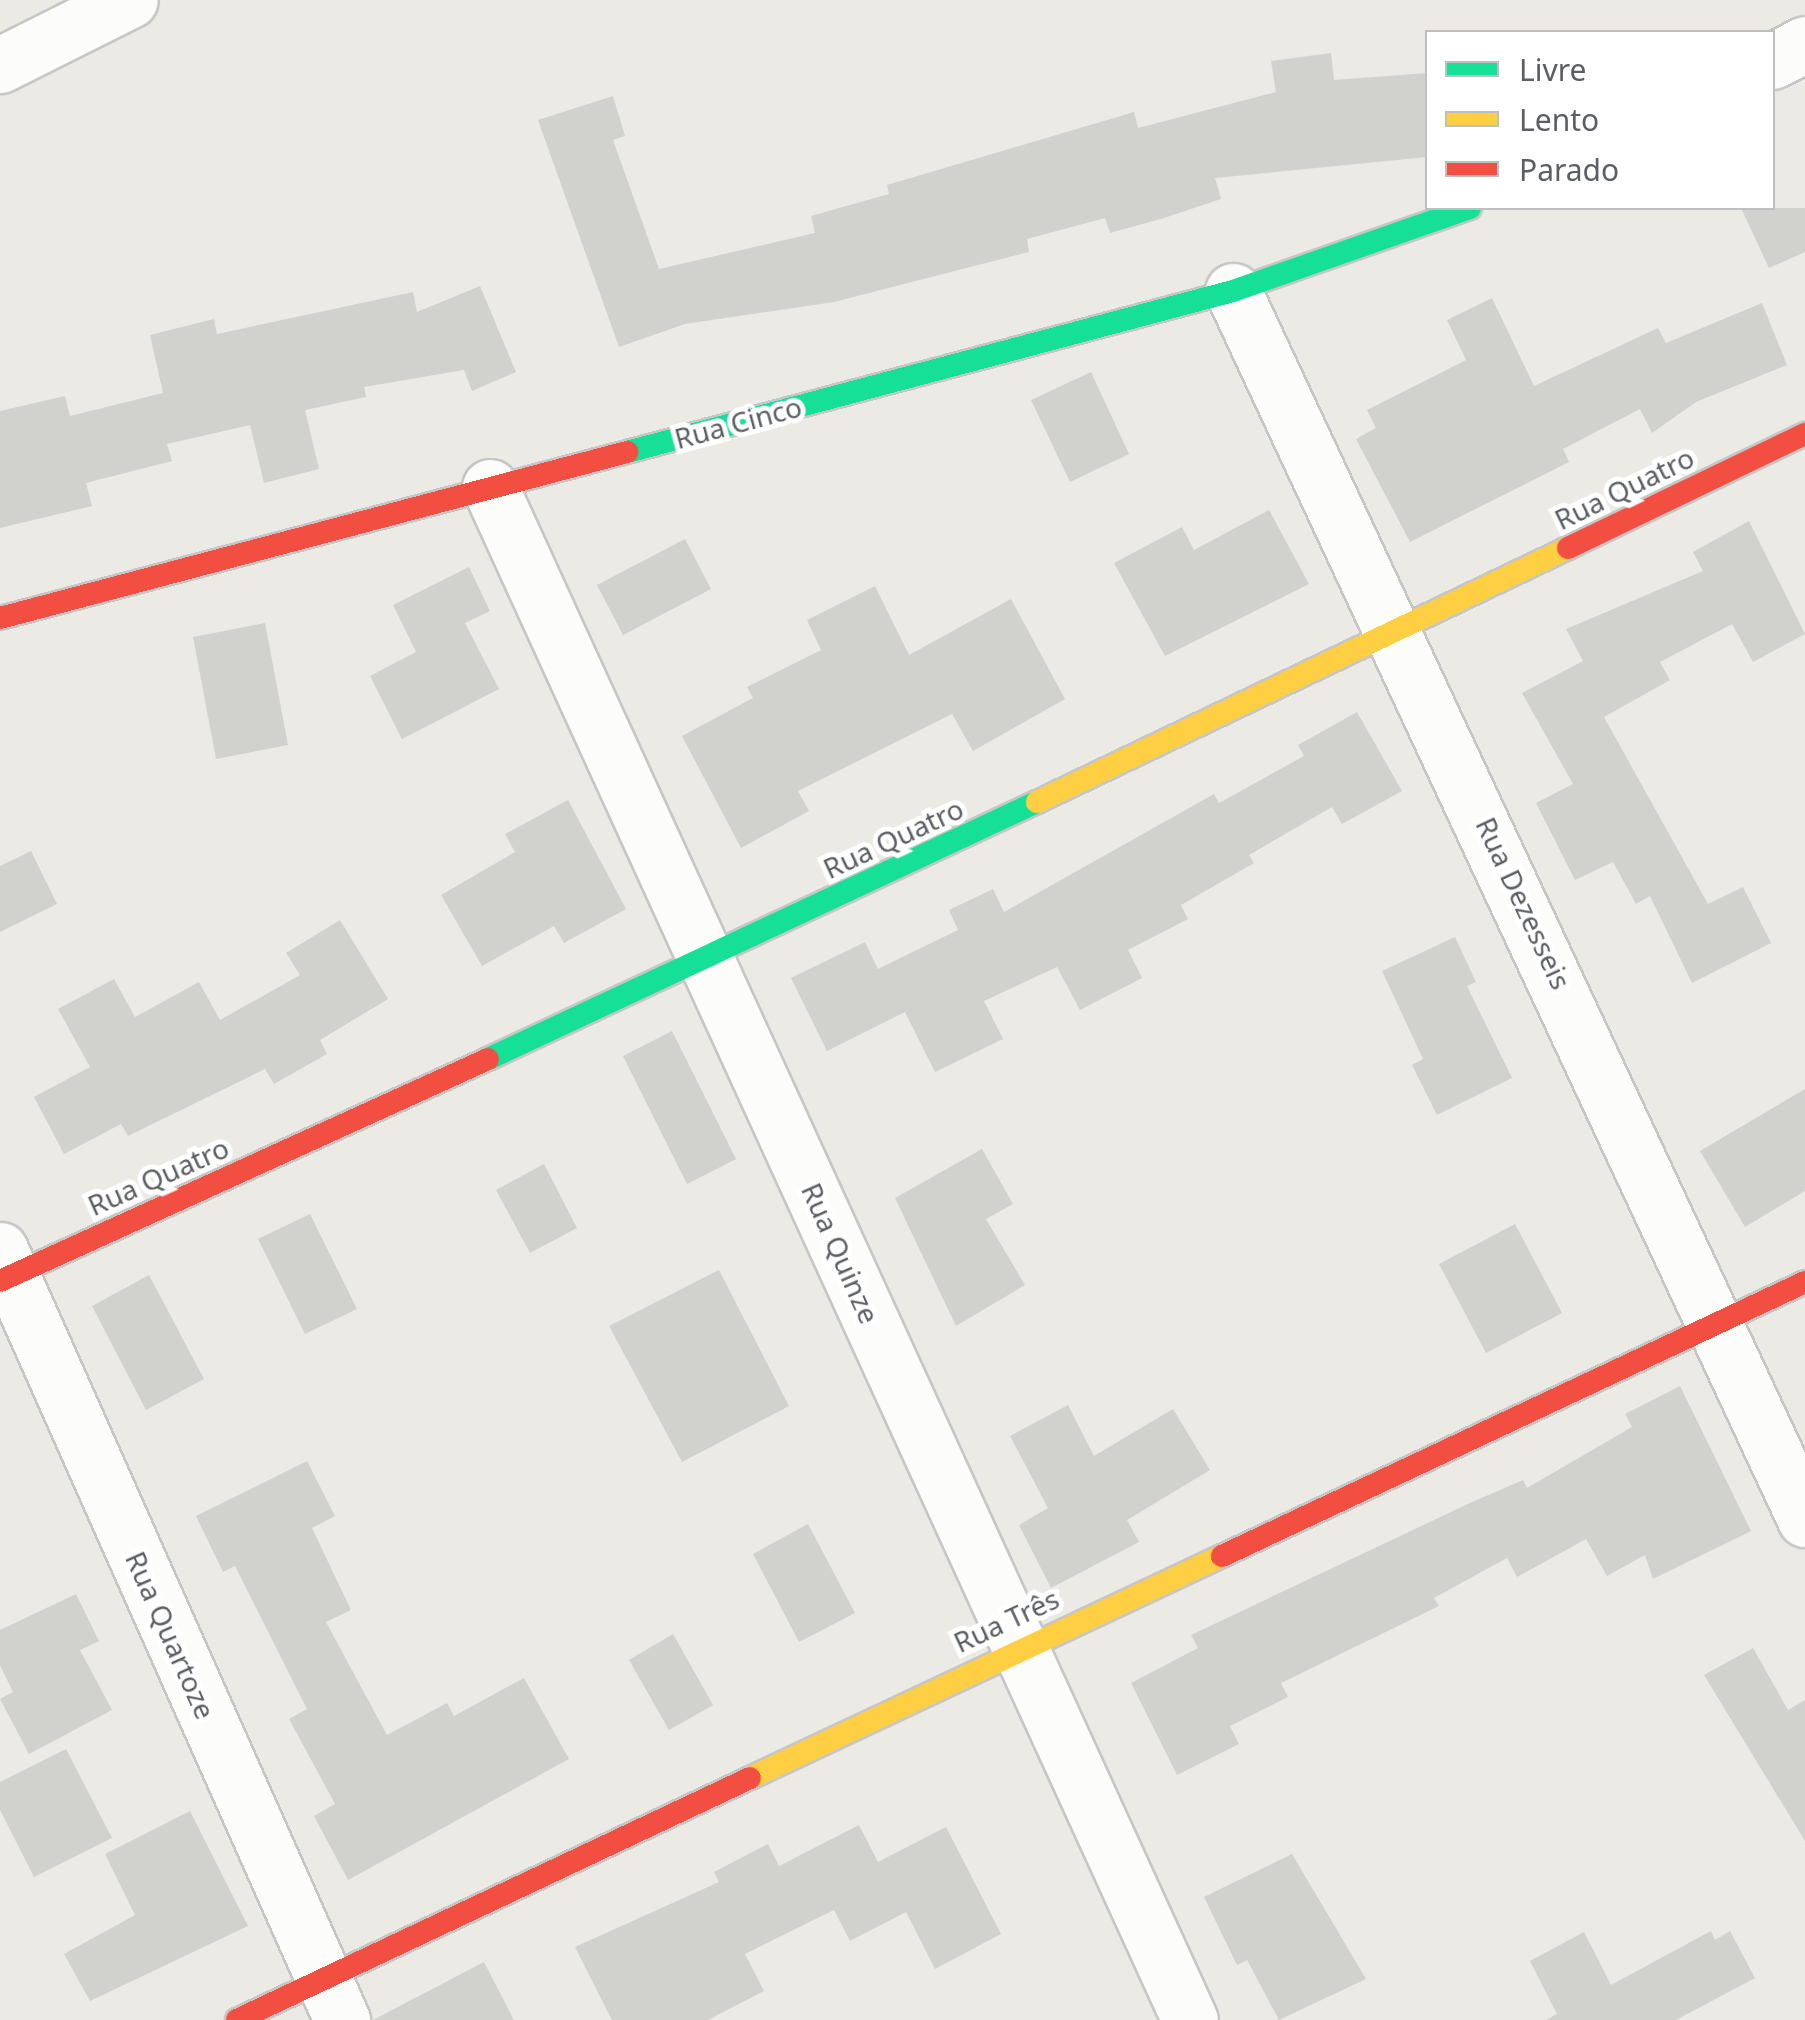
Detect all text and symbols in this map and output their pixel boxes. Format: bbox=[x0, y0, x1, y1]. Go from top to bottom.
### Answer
legend bbox=[1425, 30, 1775, 210]
text: Livre bbox=[1519, 49, 1586, 90]
text: Lento bbox=[1519, 99, 1599, 140]
text: Parado bbox=[1519, 149, 1619, 190]
street label: Rua Cinco bbox=[671, 389, 805, 455]
street label: Rua Quatro bbox=[1549, 440, 1699, 536]
street label: Rua Quatro bbox=[818, 791, 968, 885]
street label: Rua Dezesseis bbox=[1469, 812, 1579, 994]
street label: Rua Quatro bbox=[82, 1130, 234, 1222]
street label: Rua Quinze bbox=[795, 1177, 887, 1329]
street label: Rua Quartoze bbox=[119, 1546, 223, 1724]
street label: Rua Três bbox=[948, 1581, 1064, 1659]

